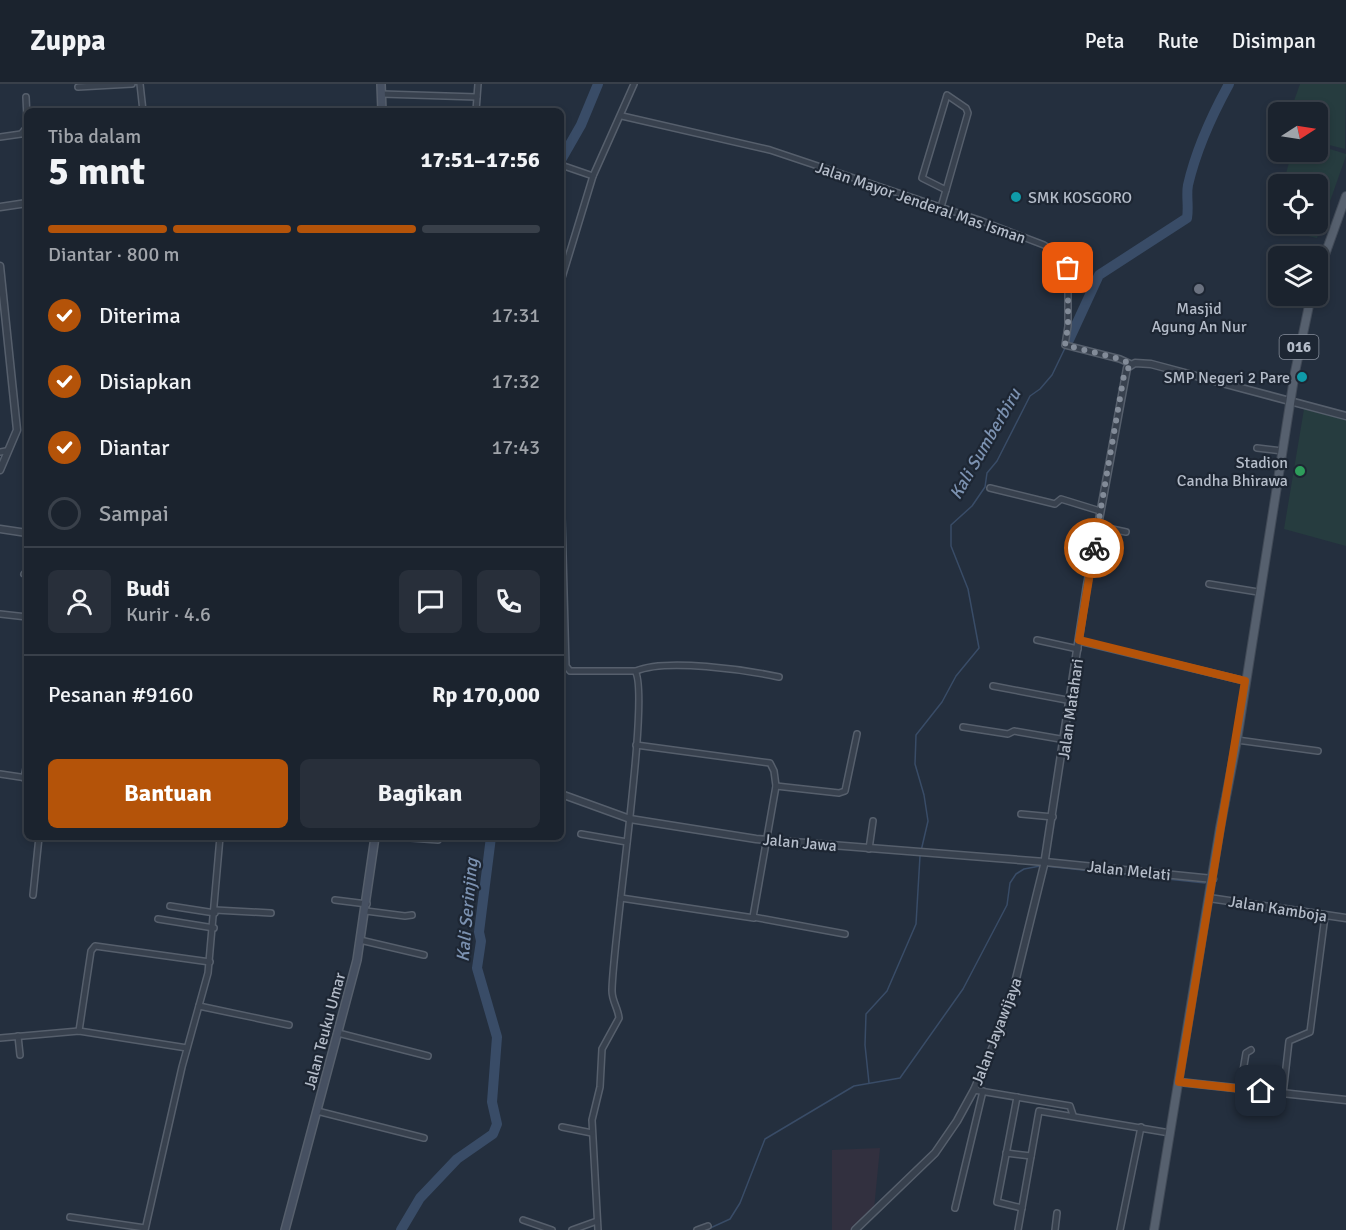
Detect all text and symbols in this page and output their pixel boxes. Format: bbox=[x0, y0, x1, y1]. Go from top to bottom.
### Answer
text: Zuppa bbox=[30, 24, 106, 58]
text: Peta bbox=[1085, 28, 1125, 54]
text: Rute bbox=[1158, 28, 1199, 54]
text: Disimpan bbox=[1232, 28, 1316, 54]
north arrow bbox=[1268, 102, 1328, 162]
map controls bbox=[1268, 102, 1328, 306]
text: Tiba dalam bbox=[48, 124, 141, 149]
text: 17:51–17:56 bbox=[421, 146, 540, 173]
text: 5 mnt bbox=[48, 147, 145, 195]
street label: Jalan Mayor Jenderal Mas Isman bbox=[813, 157, 1028, 248]
button: locate bbox=[1268, 174, 1328, 234]
place label: SMK KOSGORO bbox=[1028, 188, 1132, 208]
marker: SMK KOSGORO bbox=[1009, 190, 1023, 204]
text: Diantar · 800 m bbox=[48, 242, 180, 267]
pin bbox=[1042, 242, 1093, 293]
button: layers bbox=[1268, 246, 1328, 306]
icon: bag bbox=[1051, 251, 1084, 284]
marker: Masjid Agung An Nur bbox=[1192, 282, 1206, 296]
icon: check bbox=[48, 299, 81, 332]
place label: Masjid Agung An Nur bbox=[1151, 299, 1247, 337]
text: Diterima bbox=[99, 302, 181, 329]
text: 17:31 bbox=[491, 303, 540, 328]
road number: 016 bbox=[1280, 335, 1318, 359]
icon: check bbox=[48, 365, 81, 398]
text: Disiapkan bbox=[99, 368, 192, 395]
place label: SMP Negeri 2 Pare bbox=[1164, 368, 1290, 388]
text: 17:32 bbox=[491, 369, 540, 394]
marker: SMP Negeri 2 Pare bbox=[1295, 370, 1309, 384]
water label: Kali Sumberbiru bbox=[944, 384, 1026, 503]
icon: check bbox=[48, 431, 81, 464]
text: Diantar bbox=[99, 434, 169, 461]
text: 17:43 bbox=[491, 435, 540, 460]
place label: Stadion Candha Bhirawa bbox=[1177, 453, 1288, 491]
marker: Stadion Candha Bhirawa bbox=[1293, 464, 1307, 478]
text: Sampai bbox=[99, 500, 169, 527]
courier bbox=[1064, 518, 1124, 578]
icon: bike bbox=[1078, 532, 1111, 565]
button: person bbox=[48, 570, 111, 633]
button: chat bbox=[399, 570, 462, 633]
button: phone bbox=[477, 570, 540, 633]
text: Budi bbox=[126, 575, 170, 602]
text: Kurir · 4.6 bbox=[126, 602, 211, 627]
street label: Jalan Matahari bbox=[1054, 657, 1088, 761]
text: Pesanan #9160 bbox=[48, 681, 193, 708]
text: Rp 170,000 bbox=[432, 681, 540, 708]
button: Bantuan bbox=[48, 759, 288, 828]
button: Bagikan bbox=[300, 759, 540, 828]
street label: Jalan Jawa bbox=[762, 830, 838, 856]
water label: Kali Serinjing bbox=[452, 856, 483, 963]
street label: Jalan Melati bbox=[1086, 857, 1172, 885]
street label: Jalan Kamboja bbox=[1227, 891, 1329, 927]
street label: Jalan Teuku Umar bbox=[300, 970, 350, 1092]
street label: Jalan Jayawijaya bbox=[967, 975, 1027, 1088]
pin bbox=[1235, 1065, 1286, 1116]
icon: home bbox=[1244, 1074, 1277, 1107]

